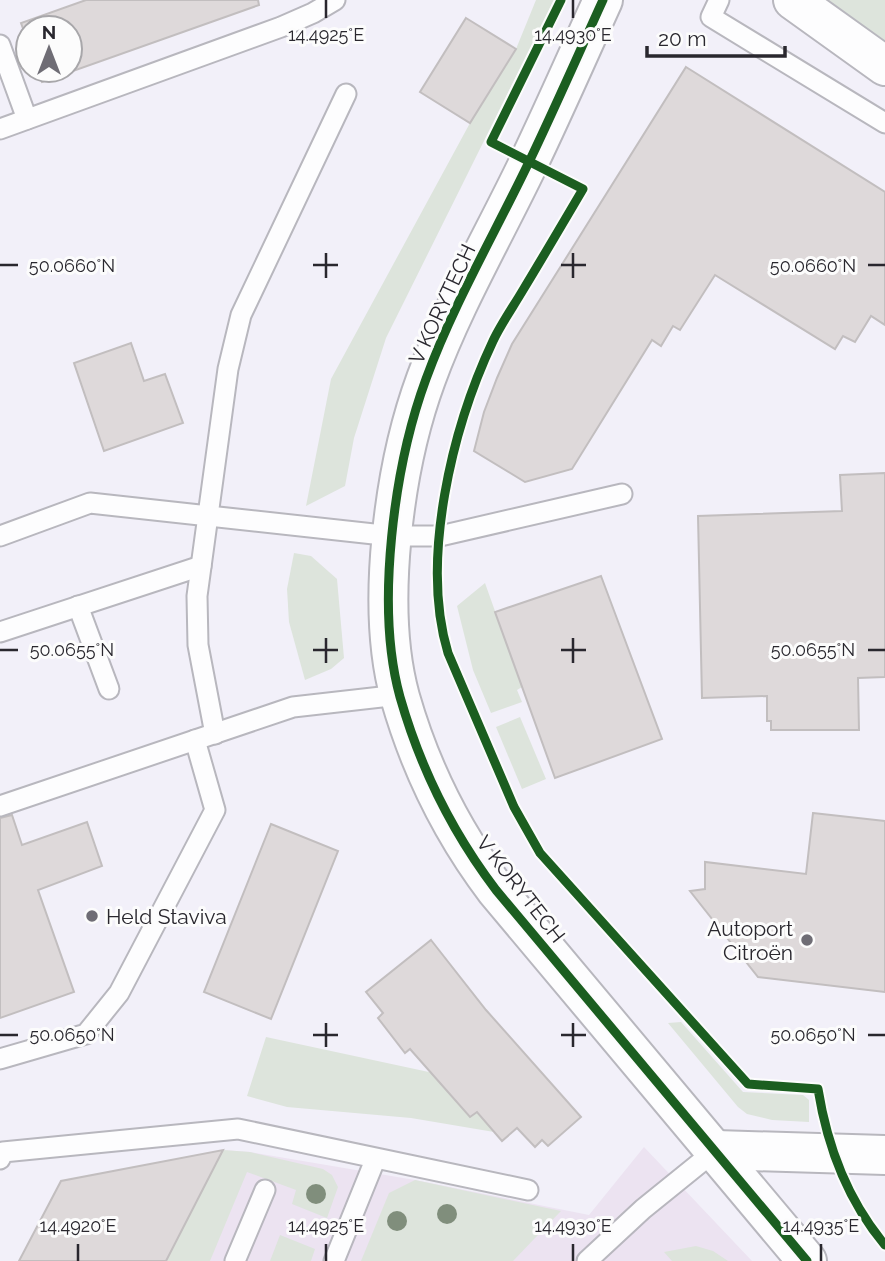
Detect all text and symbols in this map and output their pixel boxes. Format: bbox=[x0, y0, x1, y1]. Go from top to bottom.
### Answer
north arrow bbox=[14, 14, 84, 84]
scale bar bbox=[647, 14, 785, 58]
text: N bbox=[42, 21, 56, 43]
text: 14.4925°E bbox=[288, 24, 364, 45]
text: 14.4930°E bbox=[534, 24, 612, 45]
text: 20 m bbox=[658, 26, 706, 51]
street label: V KORYTECH bbox=[403, 240, 481, 368]
text: 50.0660°N bbox=[29, 255, 115, 276]
text: 50.0660°N bbox=[770, 255, 856, 276]
text: 50.0655°N bbox=[30, 639, 114, 660]
text: 50.0655°N bbox=[771, 639, 855, 660]
street label: V KORYTECH bbox=[471, 830, 571, 948]
place label: Held Staviva bbox=[106, 904, 227, 929]
marker: Held Staviva bbox=[84, 908, 100, 924]
place label: Autoport Citroën bbox=[707, 916, 793, 965]
marker: Autoport Citroën bbox=[799, 932, 815, 948]
text: 50.0650°N bbox=[29, 1024, 115, 1045]
text: 50.0650°N bbox=[770, 1024, 856, 1045]
text: 14.4920°E bbox=[39, 1215, 117, 1236]
text: 14.4925°E bbox=[288, 1215, 364, 1236]
text: 14.4930°E bbox=[534, 1215, 612, 1236]
text: 14.4935°E bbox=[783, 1215, 859, 1236]

